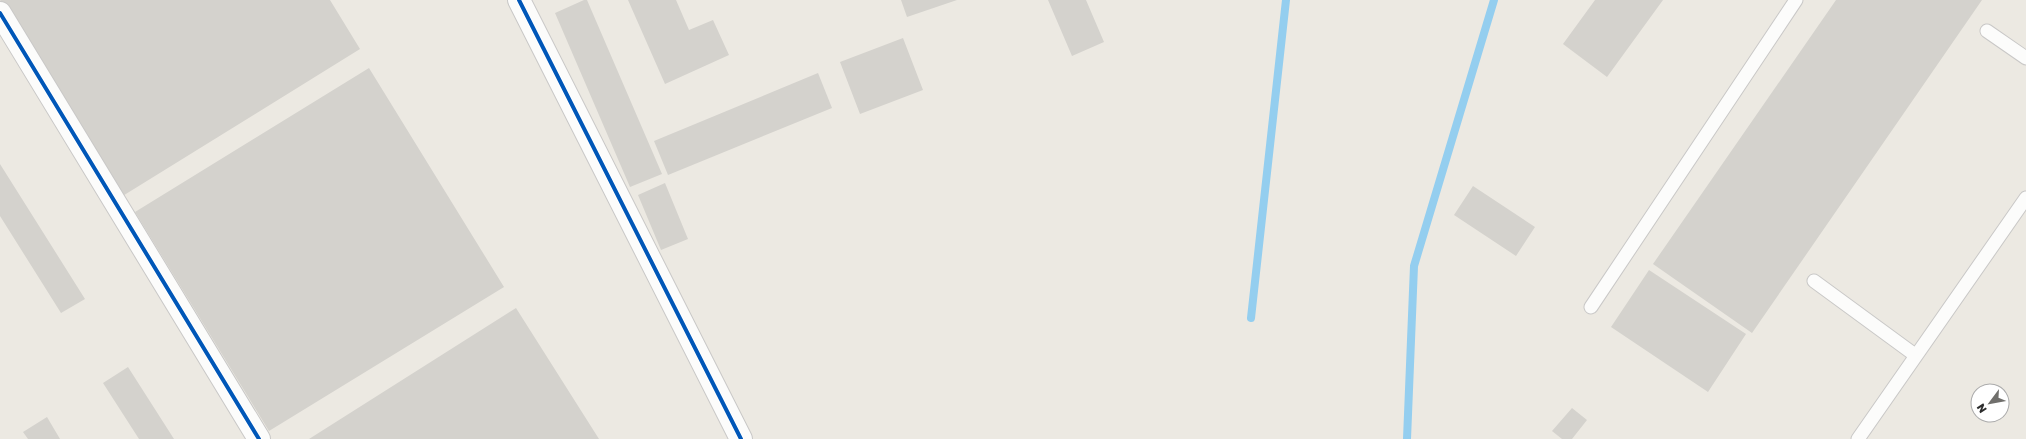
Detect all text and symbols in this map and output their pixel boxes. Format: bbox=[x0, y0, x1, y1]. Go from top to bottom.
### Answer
north arrow bbox=[1970, 383, 2010, 423]
text: N bbox=[1973, 402, 1989, 416]

